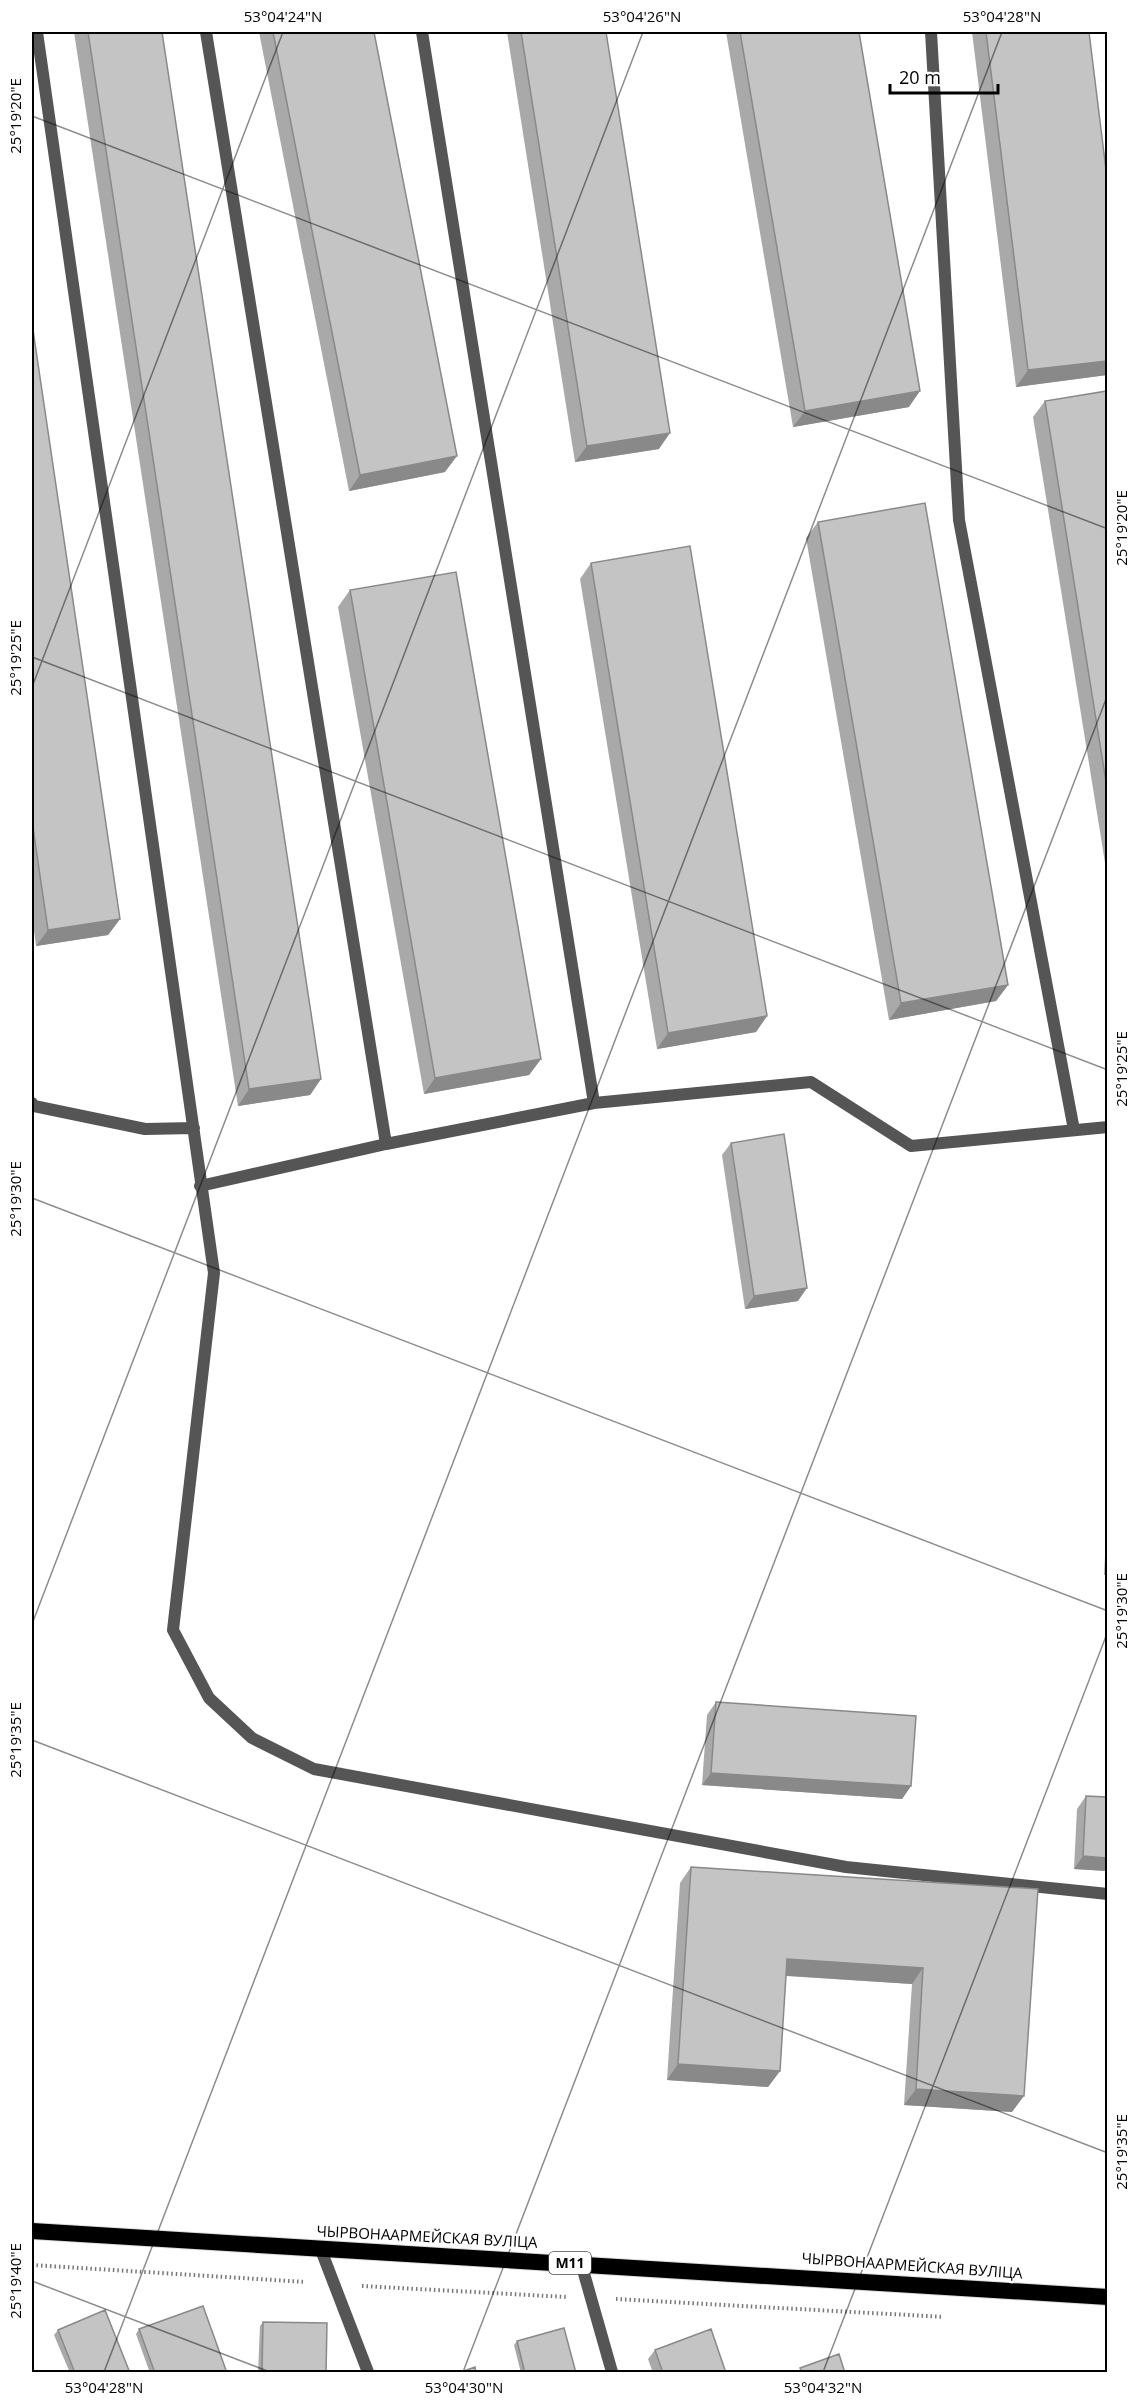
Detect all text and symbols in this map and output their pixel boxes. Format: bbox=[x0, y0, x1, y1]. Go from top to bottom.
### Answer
text: 53°04'24"N bbox=[244, 6, 322, 26]
text: 53°04'26"N bbox=[603, 6, 681, 26]
text: 53°04'28"N bbox=[963, 6, 1041, 26]
scale bar bbox=[890, 57, 998, 95]
text: 20 m bbox=[899, 65, 941, 89]
text: 25°19'20"E bbox=[5, 78, 25, 154]
text: 25°19'20"E bbox=[1111, 490, 1131, 566]
text: 25°19'25"E bbox=[5, 620, 25, 696]
text: 25°19'25"E bbox=[1111, 1031, 1131, 1107]
text: 25°19'30"E bbox=[5, 1161, 25, 1237]
text: 25°19'30"E bbox=[1111, 1573, 1131, 1649]
text: 25°19'35"E bbox=[5, 1702, 25, 1778]
text: 25°19'35"E bbox=[1111, 2114, 1131, 2190]
street label: ЧЫРВОНААРМЕЙСКАЯ ВУЛІЦА bbox=[316, 2220, 539, 2252]
text: 25°19'40"E bbox=[5, 2243, 25, 2319]
street label: ЧЫРВОНААРМЕЙСКАЯ ВУЛІЦА bbox=[801, 2247, 1024, 2283]
road number: М11 bbox=[549, 2252, 591, 2274]
text: 53°04'28"N bbox=[65, 2377, 143, 2397]
text: 53°04'30"N bbox=[425, 2377, 503, 2397]
text: 53°04'32"N bbox=[784, 2377, 862, 2397]

